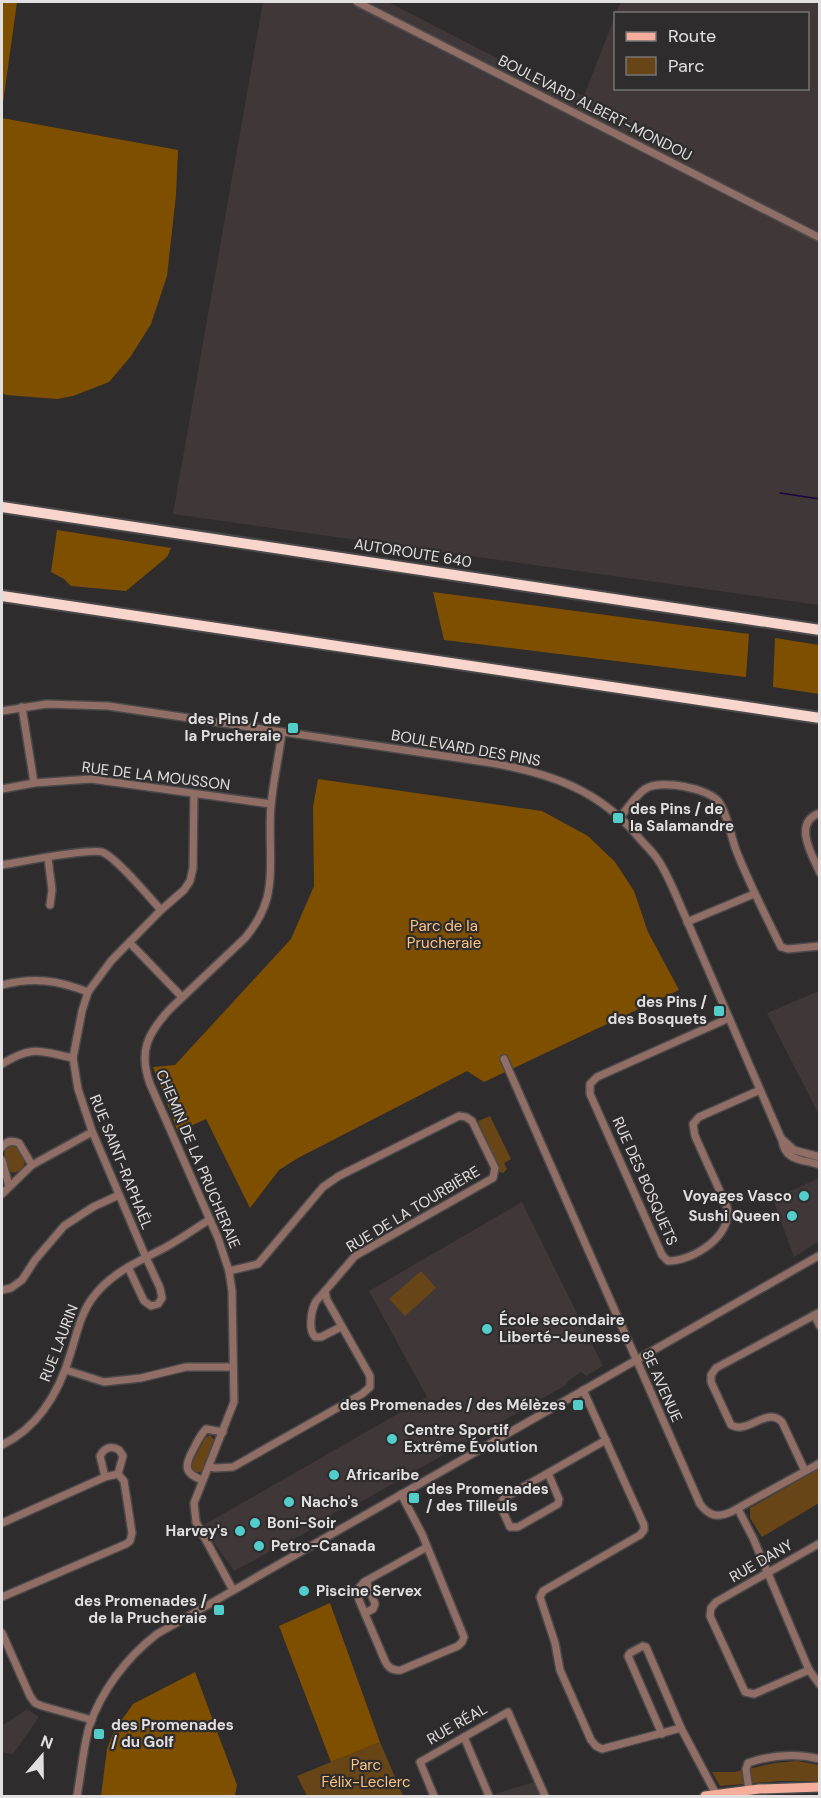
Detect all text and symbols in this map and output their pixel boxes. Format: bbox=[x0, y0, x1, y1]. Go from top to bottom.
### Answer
legend bbox=[614, 12, 809, 90]
text: Route bbox=[668, 24, 716, 48]
street label: BOULEVARD ALBERT-MONDOU bbox=[495, 50, 695, 166]
text: Parc bbox=[668, 54, 704, 78]
street label: AUTOROUTE 640 bbox=[353, 534, 473, 572]
place label: des Pins / de la Prucheraie bbox=[185, 709, 281, 746]
marker: des Pins / de la Prucheraie bbox=[286, 721, 300, 735]
street label: BOULEVARD DES PINS bbox=[390, 725, 543, 771]
street label: RUE DE LA MOUSSON bbox=[81, 757, 231, 795]
place label: des Pins / de la Salamandre bbox=[630, 799, 734, 836]
marker: des Pins / de la Salamandre bbox=[611, 811, 625, 825]
park label: Parc de la Prucheraie bbox=[407, 916, 481, 953]
place label: des Pins / des Bosquets bbox=[607, 992, 708, 1029]
marker: des Pins / des Bosquets bbox=[712, 1004, 726, 1018]
street label: CHEMIN DE LA PRUCHERAIE bbox=[151, 1067, 245, 1251]
street label: RUE SAINT-RAPHAËL bbox=[85, 1092, 157, 1232]
street label: RUE DES BOSQUETS bbox=[608, 1114, 682, 1249]
street label: RUE DE LA TOURBIÈRE bbox=[342, 1161, 484, 1257]
place label: Voyages Vasco bbox=[683, 1186, 792, 1206]
marker: Voyages Vasco bbox=[797, 1189, 811, 1203]
place label: Sushi Queen bbox=[688, 1206, 780, 1226]
marker: Sushi Queen bbox=[785, 1209, 799, 1223]
street label: RUE LAURIN bbox=[35, 1301, 83, 1385]
place label: École secondaire Liberté-Jeunesse bbox=[499, 1310, 630, 1347]
marker: École secondaire Liberté-Jeunesse bbox=[480, 1322, 494, 1336]
street label: 8E AVENUE bbox=[637, 1347, 687, 1425]
place label: des Promenades / des Mélèzes bbox=[340, 1395, 566, 1415]
marker: des Promenades / des Mélèzes bbox=[571, 1398, 585, 1412]
place label: Centre Sportif Extrême Évolution bbox=[404, 1420, 538, 1457]
marker: Centre Sportif Extrême Évolution bbox=[385, 1432, 399, 1446]
place label: Africaribe bbox=[346, 1465, 419, 1485]
marker: Africaribe bbox=[327, 1468, 341, 1482]
place label: des Promenades / des Tilleuls bbox=[426, 1479, 549, 1516]
marker: des Promenades / des Tilleuls bbox=[407, 1491, 421, 1505]
place label: Nacho's bbox=[301, 1492, 358, 1512]
marker: Nacho's bbox=[282, 1495, 296, 1509]
place label: Boni-Soir bbox=[267, 1513, 336, 1533]
marker: Boni-Soir bbox=[248, 1516, 262, 1530]
place label: Harvey's bbox=[166, 1521, 228, 1541]
marker: Harvey's bbox=[233, 1524, 247, 1538]
street label: RUE DANY bbox=[726, 1535, 796, 1587]
place label: Petro-Canada bbox=[271, 1536, 376, 1556]
marker: Petro-Canada bbox=[252, 1539, 266, 1553]
place label: Piscine Servex bbox=[316, 1581, 422, 1601]
marker: Piscine Servex bbox=[297, 1584, 311, 1598]
place label: des Promenades / de la Prucheraie bbox=[74, 1591, 208, 1628]
marker: des Promenades / de la Prucheraie bbox=[212, 1603, 226, 1617]
street label: RUE RÉAL bbox=[423, 1699, 491, 1749]
place label: des Promenades / du Golf bbox=[111, 1715, 234, 1752]
north arrow bbox=[12, 1726, 72, 1786]
marker: des Promenades / du Golf bbox=[92, 1727, 106, 1741]
text: N bbox=[38, 1731, 56, 1754]
park label: Parc Félix-Leclerc bbox=[321, 1755, 411, 1792]

